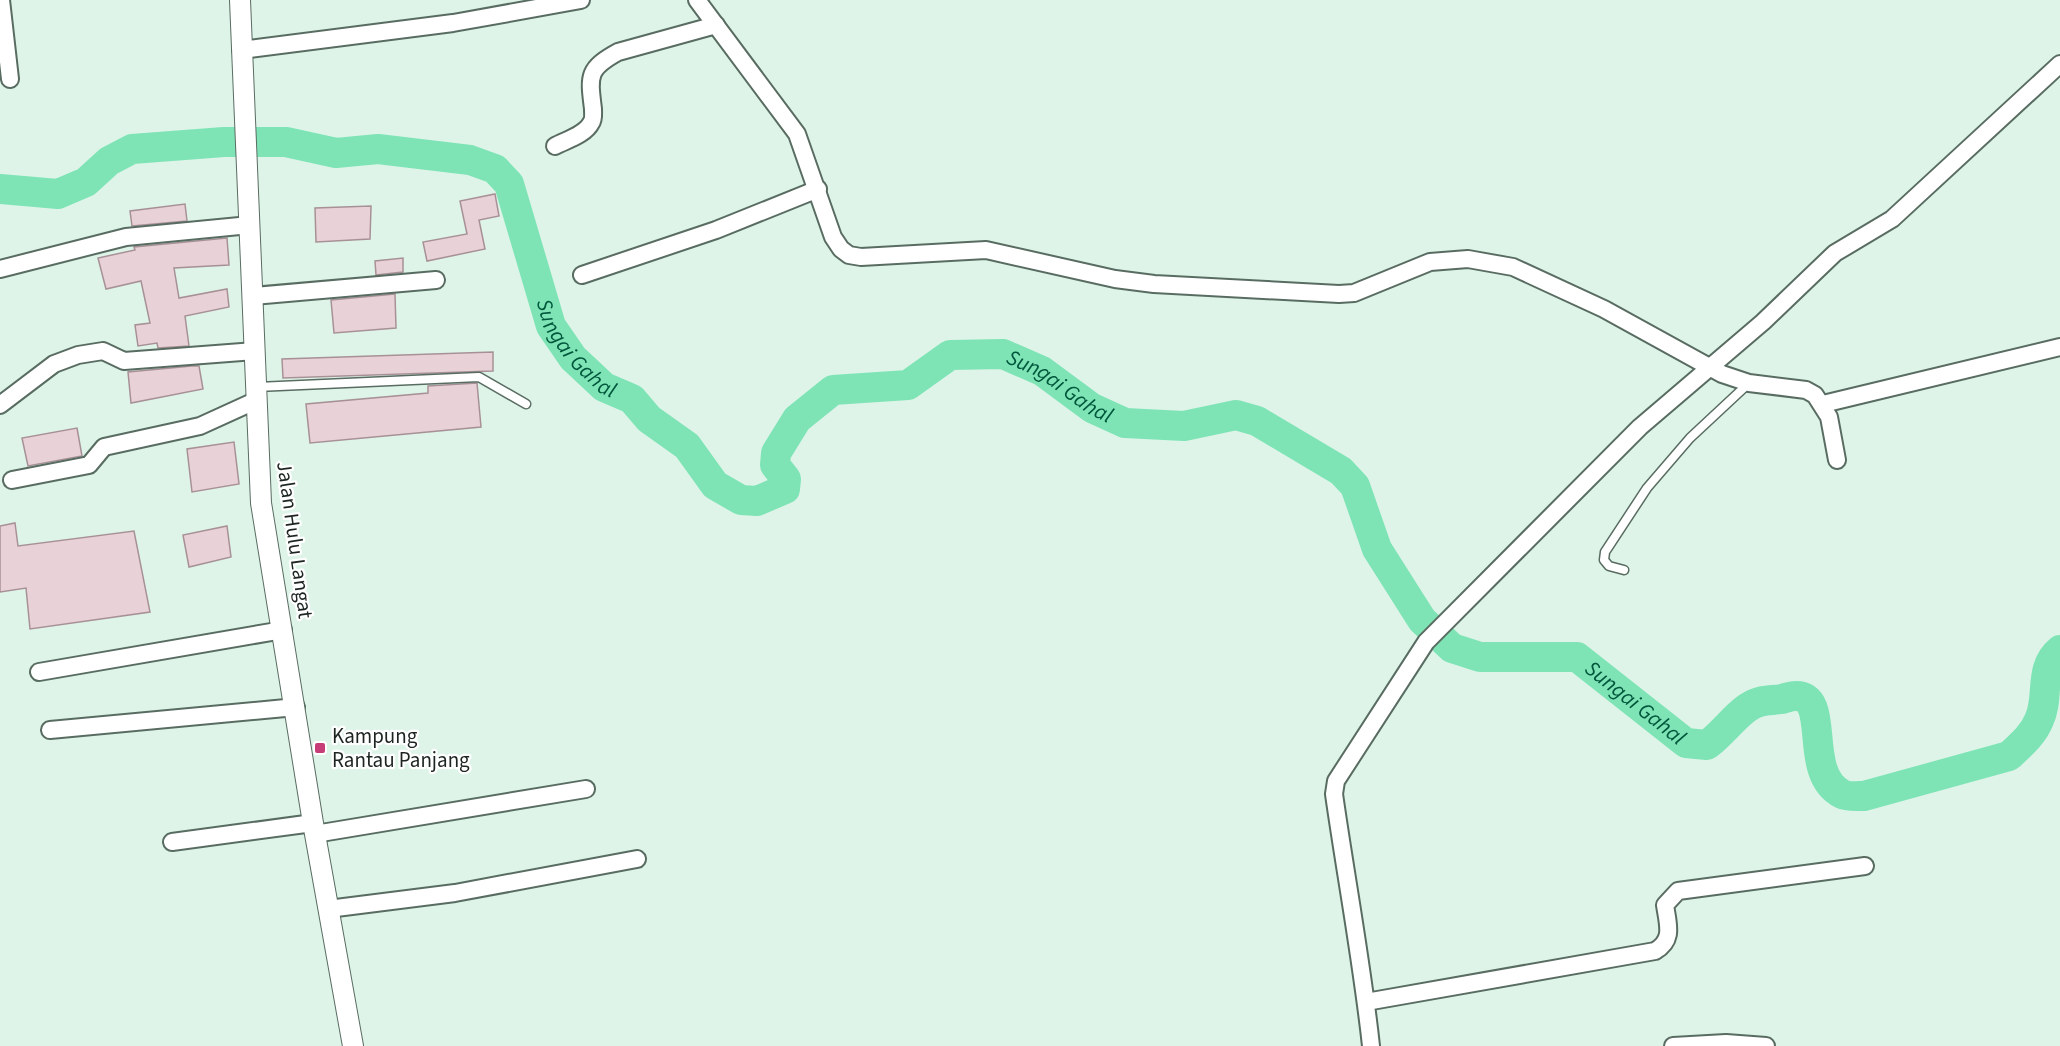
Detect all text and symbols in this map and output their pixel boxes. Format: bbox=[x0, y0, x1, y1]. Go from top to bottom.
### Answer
water label: Sungai Gahal bbox=[528, 295, 622, 407]
water label: Sungai Gahal bbox=[1002, 341, 1119, 432]
street label: Jalan Hulu Langat bbox=[269, 460, 321, 620]
water label: Sungai Gahal bbox=[1578, 653, 1693, 753]
place label: Kampung Rantau Panjang bbox=[332, 721, 470, 775]
marker: Kampung Rantau Panjang bbox=[313, 741, 327, 755]

